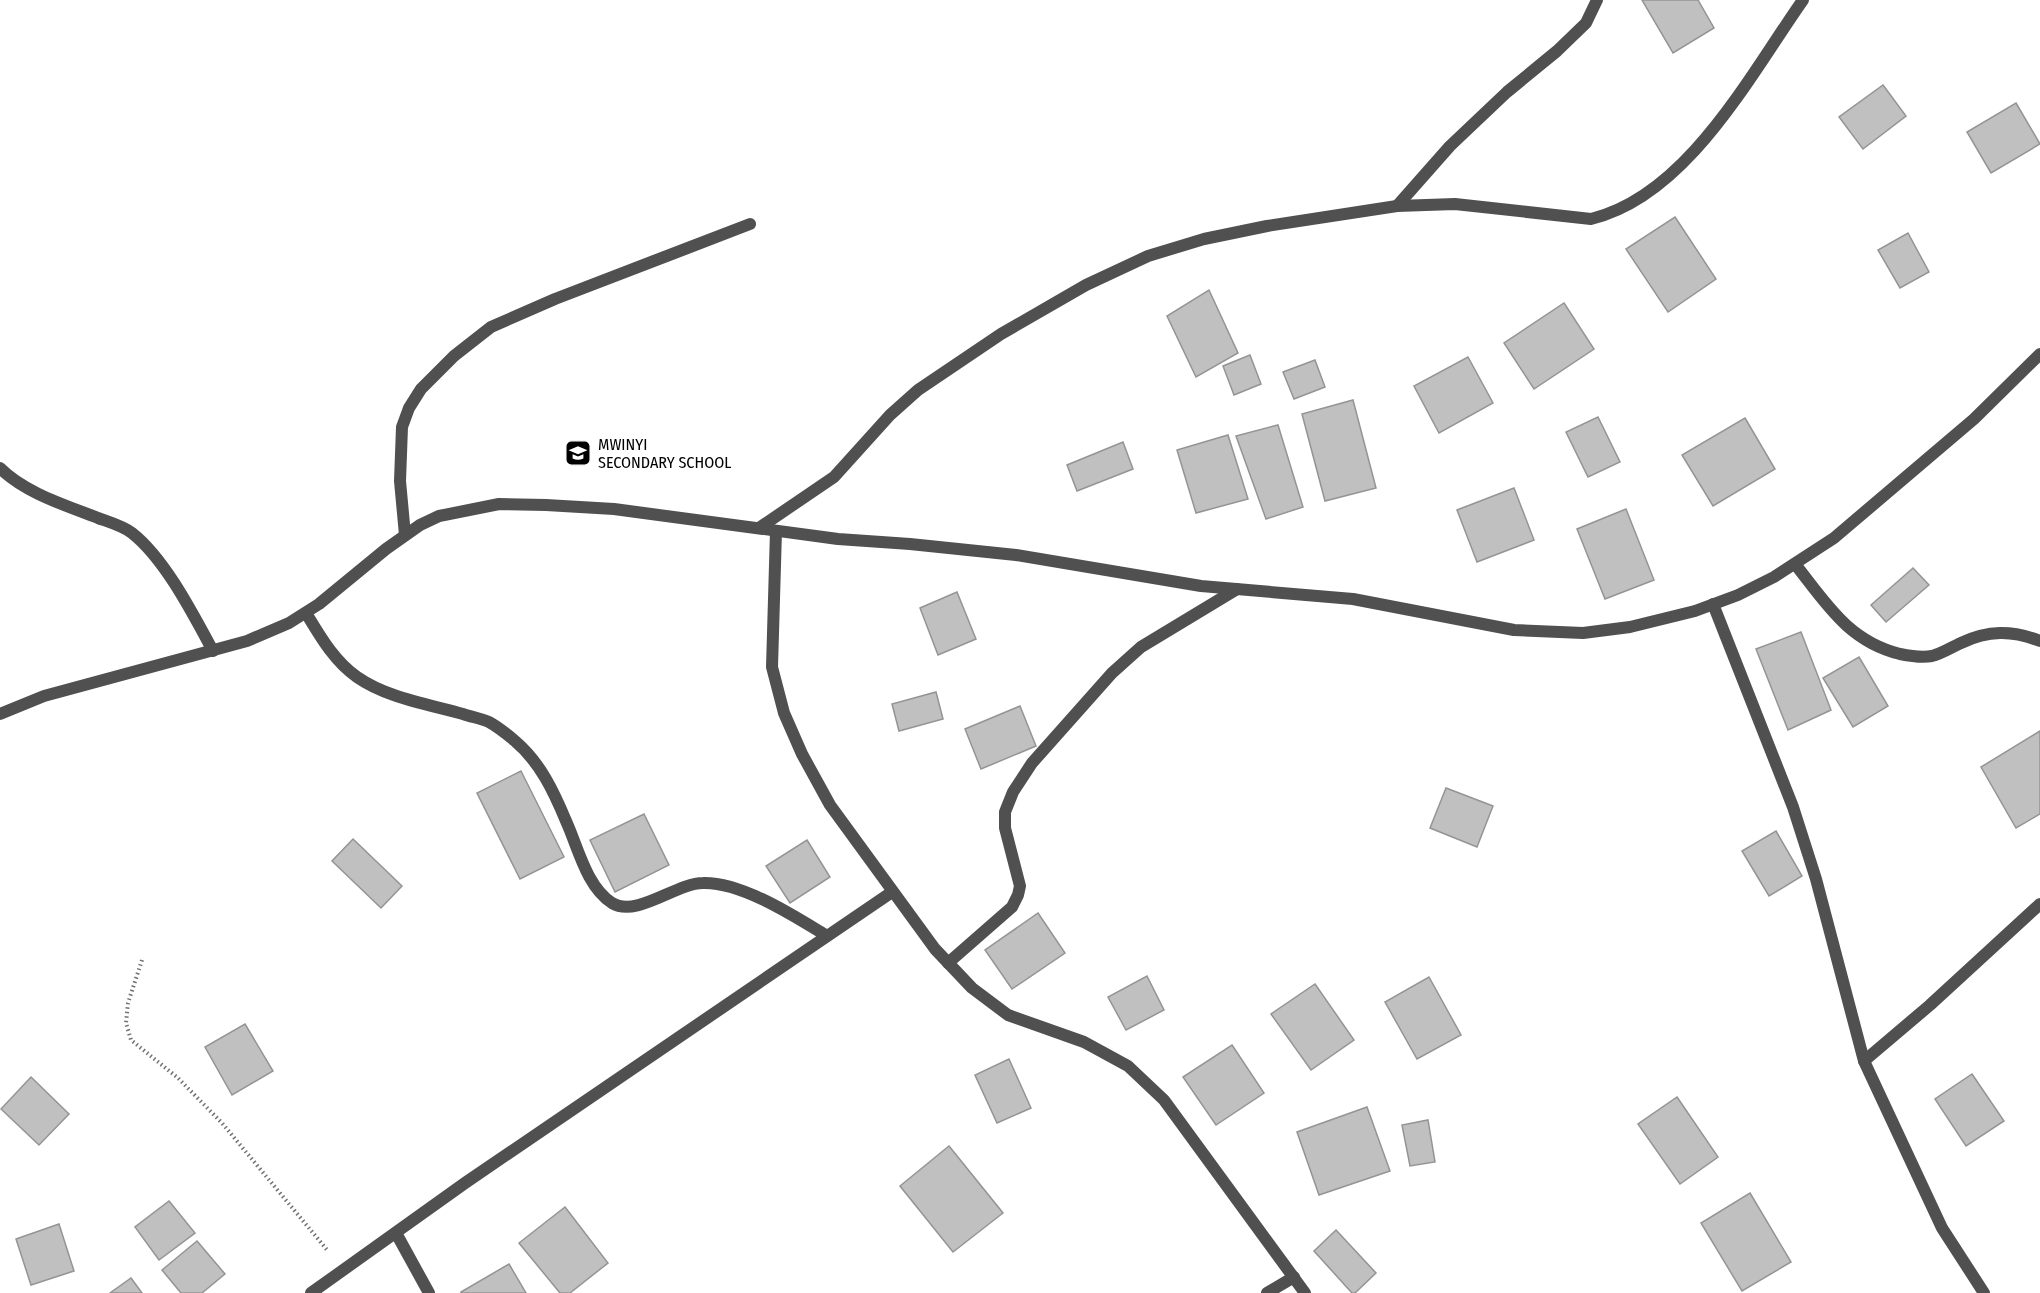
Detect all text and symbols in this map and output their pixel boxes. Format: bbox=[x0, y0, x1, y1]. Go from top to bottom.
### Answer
place label: MWINYI SECONDARY SCHOOL bbox=[598, 435, 731, 472]
school or university icon: MWINYI SECONDARY SCHOOL bbox=[563, 438, 593, 468]

